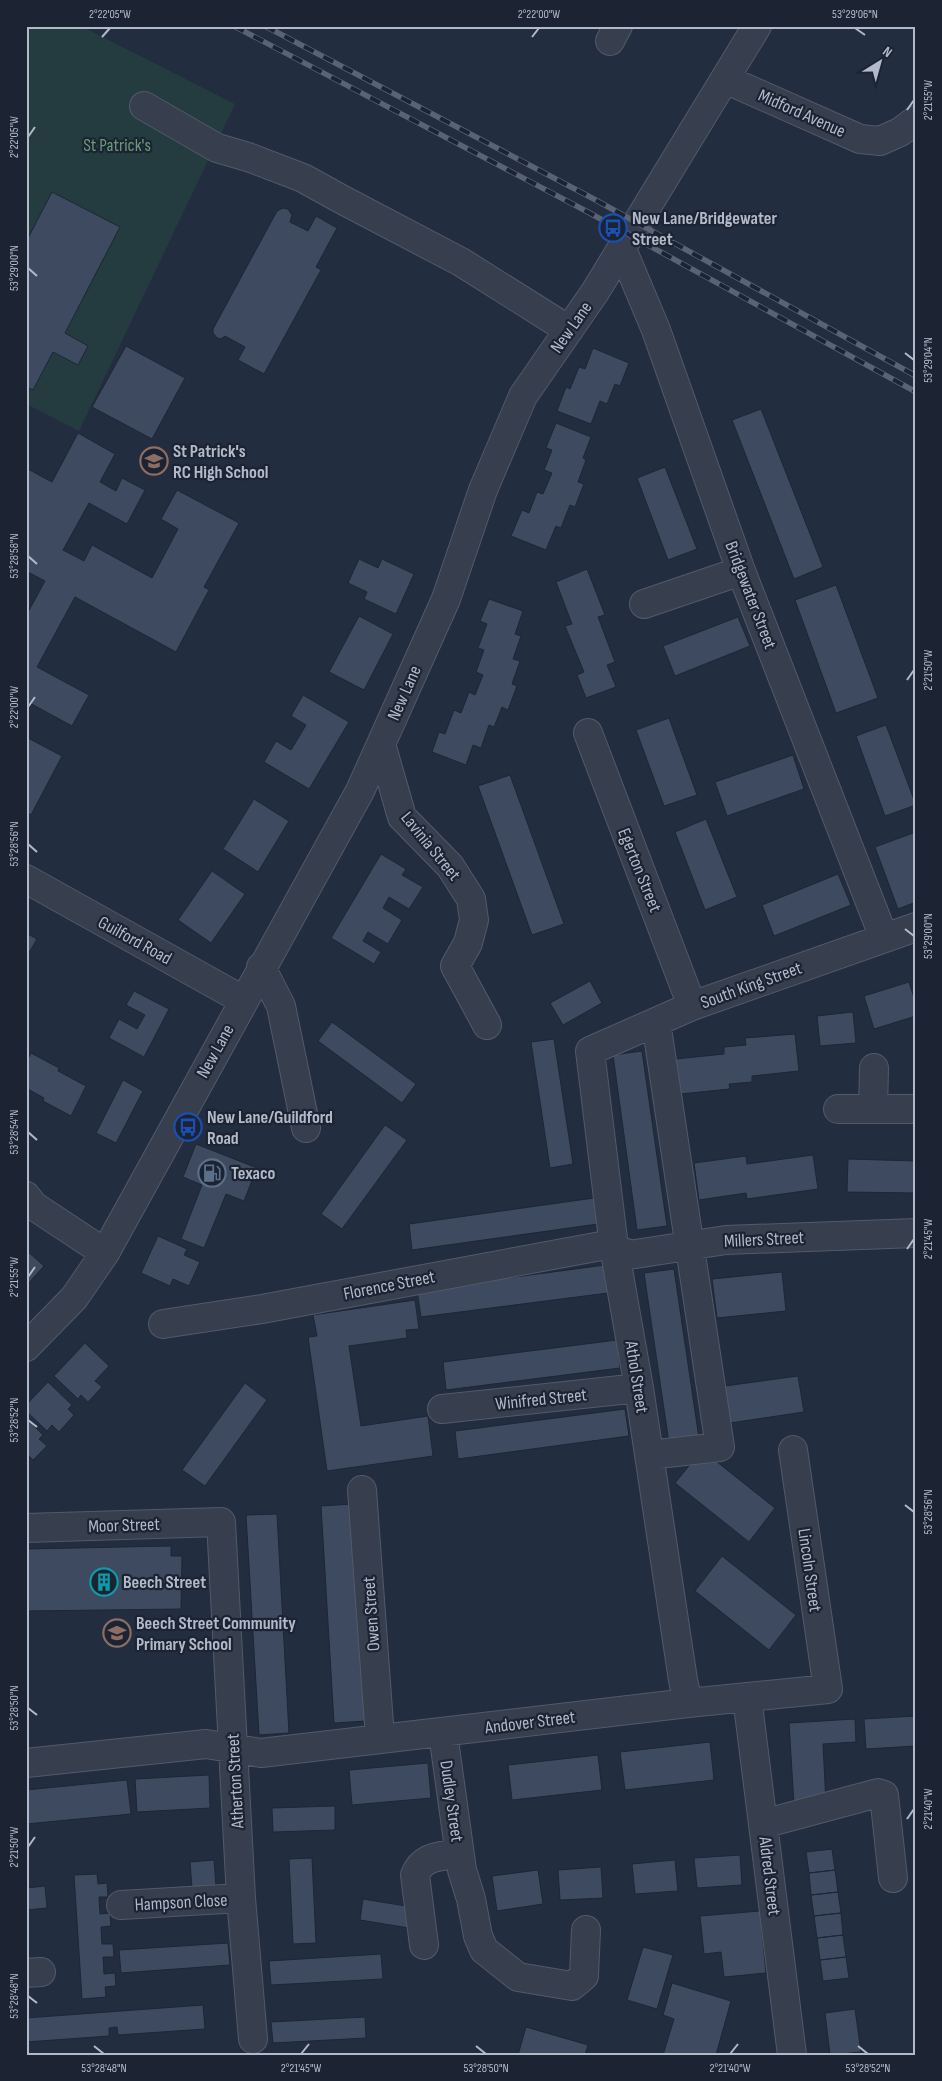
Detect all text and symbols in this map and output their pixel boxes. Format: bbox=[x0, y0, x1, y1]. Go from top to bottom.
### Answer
text: 2°22'05"W bbox=[89, 7, 131, 22]
text: 2°22'00"W bbox=[518, 7, 560, 22]
text: 53°29'06"N bbox=[832, 7, 878, 22]
north arrow bbox=[854, 38, 904, 88]
text: N bbox=[879, 43, 896, 61]
text: 2°21'55"W bbox=[921, 80, 936, 120]
street label: Midford Avenue bbox=[755, 85, 849, 142]
text: 2°22'05"W bbox=[7, 116, 22, 158]
park label: St Patrick's bbox=[83, 135, 151, 156]
place label: New Lane/Bridgewater Street bbox=[632, 208, 777, 250]
bus stop icon: New Lane/Bridgewater Street bbox=[598, 213, 628, 243]
text: 53°29'00"N bbox=[7, 245, 22, 291]
street label: New Lane bbox=[546, 298, 597, 357]
text: 53°29'04"N bbox=[921, 337, 936, 383]
place label: St Patrick's RC High School bbox=[173, 441, 268, 483]
school or university icon: St Patrick's RC High School bbox=[139, 446, 169, 476]
text: 53°28'58"N bbox=[7, 533, 22, 579]
street label: Bridgewater Street bbox=[720, 538, 781, 652]
text: 2°21'50"W bbox=[921, 649, 936, 690]
street label: New Lane bbox=[383, 663, 426, 724]
text: 2°22'00"W bbox=[7, 686, 22, 728]
street label: Lavinia Street bbox=[396, 808, 465, 885]
text: 53°28'56"N bbox=[7, 821, 22, 867]
street label: Egerton Street bbox=[613, 825, 666, 916]
street label: Guilford Road bbox=[94, 912, 175, 969]
text: 53°29'00"N bbox=[921, 913, 936, 959]
street label: South King Street bbox=[698, 957, 805, 1013]
street label: New Lane bbox=[192, 1021, 239, 1082]
place label: New Lane/Guildford Road bbox=[207, 1107, 333, 1149]
text: 53°28'54"N bbox=[7, 1110, 22, 1154]
bus stop icon: New Lane/Guildford Road bbox=[173, 1112, 203, 1142]
fuel station icon: Texaco bbox=[197, 1158, 227, 1188]
place label: Texaco bbox=[231, 1163, 275, 1184]
text: 2°21'45"W bbox=[921, 1219, 936, 1259]
street label: Millers Street bbox=[723, 1227, 805, 1252]
text: 2°21'55"W bbox=[7, 1257, 22, 1297]
street label: Florence Street bbox=[342, 1266, 437, 1305]
street label: Athol Street bbox=[620, 1339, 653, 1415]
street label: Winifred Street bbox=[494, 1384, 588, 1415]
text: 53°28'52"N bbox=[7, 1398, 22, 1442]
text: 53°28'56"N bbox=[921, 1489, 936, 1535]
street label: Moor Street bbox=[88, 1514, 161, 1537]
street label: Lincoln Street bbox=[793, 1527, 826, 1614]
building icon: Beech Street bbox=[89, 1567, 119, 1597]
place label: Beech Street bbox=[123, 1572, 206, 1593]
street label: Owen Street bbox=[358, 1575, 385, 1652]
place label: Beech Street Community Primary School bbox=[136, 1613, 296, 1655]
school or university icon: Beech Street Community Primary School bbox=[102, 1618, 132, 1648]
text: 53°28'50"N bbox=[7, 1685, 22, 1731]
street label: Andover Street bbox=[483, 1706, 577, 1739]
street label: Atherton Street bbox=[223, 1733, 249, 1830]
street label: Dudley Street bbox=[435, 1759, 468, 1844]
text: 2°21'40"W bbox=[921, 1788, 936, 1830]
text: 2°21'50"W bbox=[7, 1826, 22, 1867]
street label: Aldred Street bbox=[754, 1834, 785, 1917]
street label: Hampson Close bbox=[134, 1890, 228, 1915]
text: 53°28'48"N bbox=[7, 1973, 22, 2019]
text: 53°28'48"N bbox=[81, 2061, 127, 2076]
text: 2°21'45"W bbox=[281, 2061, 321, 2076]
text: 53°28'50"N bbox=[463, 2061, 509, 2076]
text: 2°21'40"W bbox=[709, 2061, 751, 2076]
text: 53°28'52"N bbox=[846, 2061, 890, 2076]

